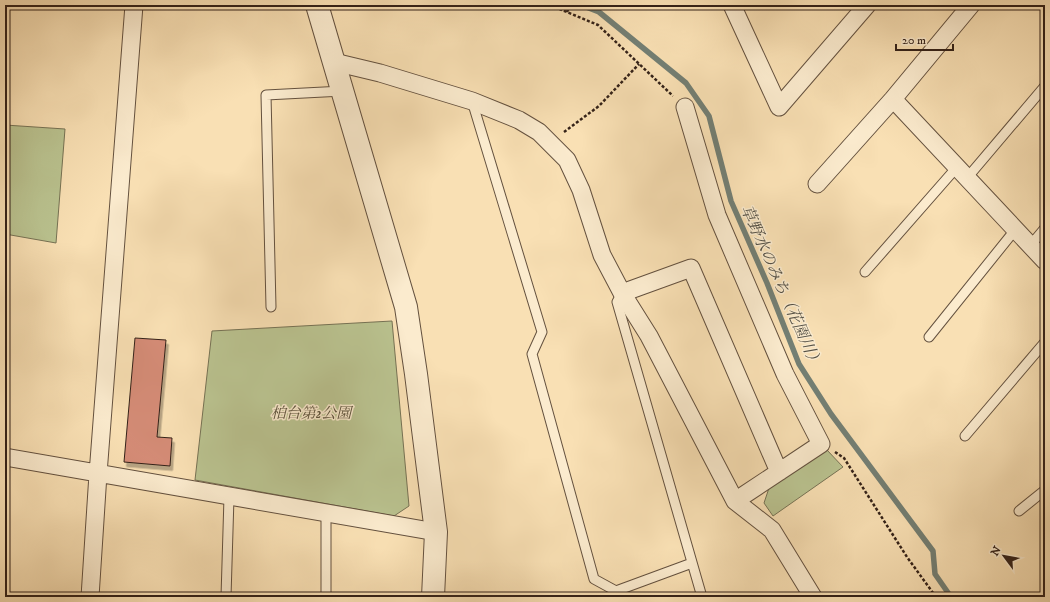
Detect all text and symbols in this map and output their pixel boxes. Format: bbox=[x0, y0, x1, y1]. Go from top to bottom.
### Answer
scale bar bbox=[896, 26, 953, 52]
text: 20 m bbox=[902, 33, 926, 48]
water label: 草野水のみち（花園川） bbox=[736, 202, 826, 371]
park label: 柏台第2公園 bbox=[271, 404, 354, 423]
north arrow bbox=[984, 536, 1024, 576]
text: N bbox=[988, 544, 1005, 559]

